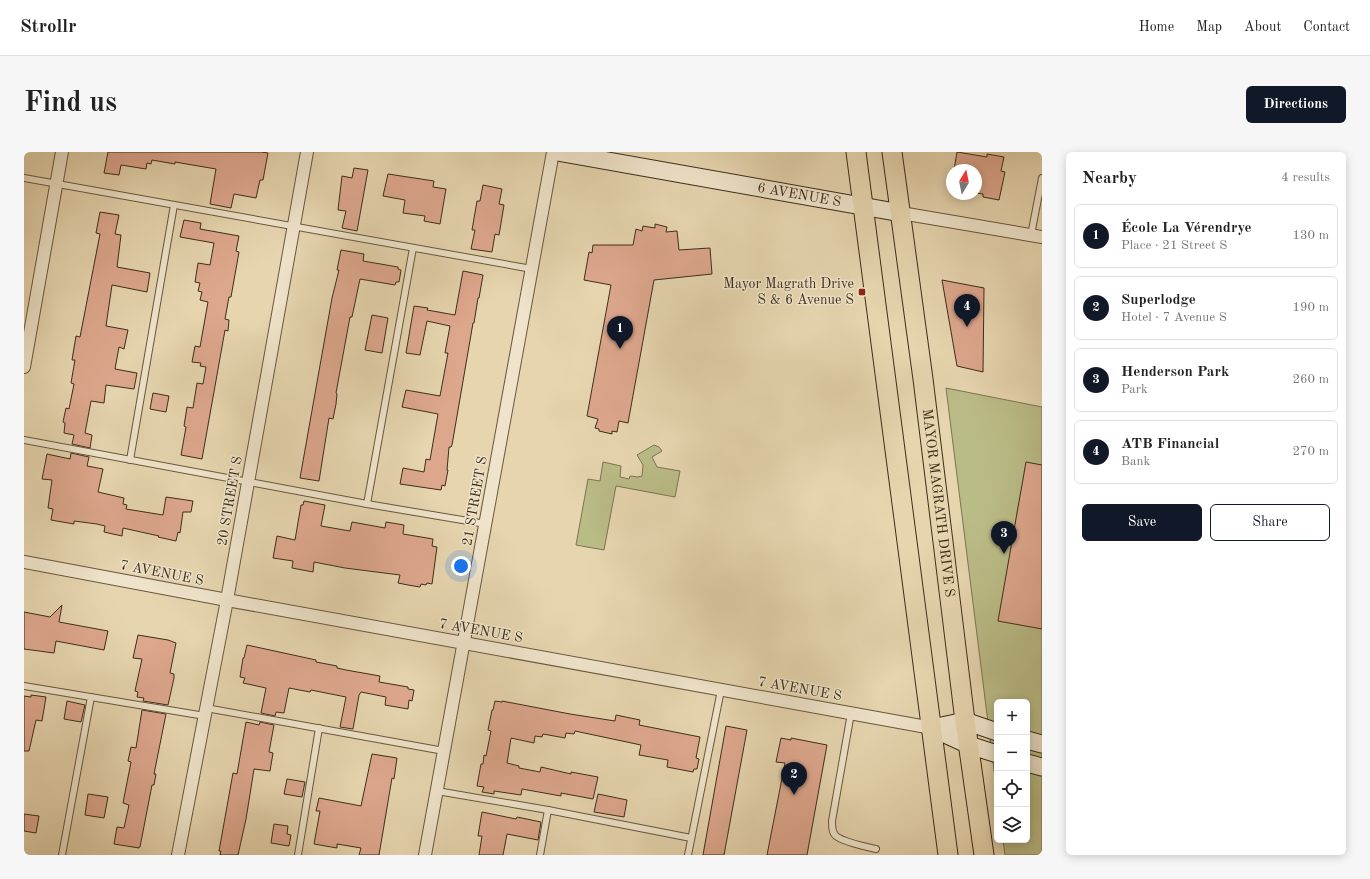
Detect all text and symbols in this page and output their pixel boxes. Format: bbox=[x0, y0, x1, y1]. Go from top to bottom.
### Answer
text: Strollr bbox=[20, 18, 76, 37]
text: Home bbox=[1139, 20, 1174, 34]
text: Map bbox=[1196, 20, 1222, 34]
text: About bbox=[1244, 20, 1281, 34]
text: Contact bbox=[1303, 20, 1350, 34]
button: Directions bbox=[1246, 86, 1346, 123]
text: Find us bbox=[24, 90, 117, 118]
north arrow bbox=[946, 164, 982, 200]
text: Nearby bbox=[1082, 170, 1137, 187]
text: 4 results bbox=[1281, 171, 1330, 184]
street label: 6 AVENUE S bbox=[756, 181, 842, 209]
text: École La Vérendrye bbox=[1121, 221, 1252, 236]
text: 1 bbox=[1092, 229, 1100, 242]
text: 130 m bbox=[1292, 229, 1329, 242]
text: Place · 21 Street S bbox=[1121, 239, 1227, 252]
place label: Mayor Magrath Drive S & 6 Avenue S bbox=[723, 277, 854, 307]
marker: Mayor Magrath Drive S & 6 Avenue S bbox=[857, 287, 867, 297]
text: Superlodge bbox=[1121, 293, 1196, 308]
pin: 4 bbox=[954, 294, 980, 327]
text: 2 bbox=[1092, 301, 1100, 314]
text: 190 m bbox=[1292, 301, 1329, 314]
text: Hotel · 7 Avenue S bbox=[1121, 311, 1227, 324]
pin: 1 bbox=[607, 316, 633, 349]
text: Henderson Park bbox=[1121, 365, 1229, 380]
text: 3 bbox=[1092, 373, 1100, 386]
text: 260 m bbox=[1292, 373, 1329, 386]
text: Park bbox=[1121, 383, 1148, 396]
street label: MAYOR MAGRATH DRIVE S bbox=[920, 408, 957, 598]
text: ATB Financial bbox=[1121, 437, 1219, 452]
text: 4 bbox=[1092, 445, 1100, 458]
text: 270 m bbox=[1292, 445, 1329, 458]
street label: 20 STREET S bbox=[215, 455, 245, 547]
street label: 21 STREET S bbox=[460, 455, 490, 547]
text: Bank bbox=[1121, 455, 1150, 468]
button: Save bbox=[1082, 504, 1202, 541]
button: Share bbox=[1210, 504, 1330, 541]
pin: 3 bbox=[991, 521, 1017, 554]
your location bbox=[451, 556, 471, 576]
street label: 7 AVENUE S bbox=[119, 558, 205, 588]
street label: 7 AVENUE S bbox=[438, 617, 524, 645]
street label: 7 AVENUE S bbox=[757, 675, 843, 703]
map controls bbox=[994, 699, 1030, 843]
button: + bbox=[994, 699, 1030, 735]
button: − bbox=[994, 735, 1030, 771]
pin: 2 bbox=[781, 762, 807, 795]
button: locate bbox=[994, 771, 1030, 807]
button: layers bbox=[994, 807, 1030, 843]

